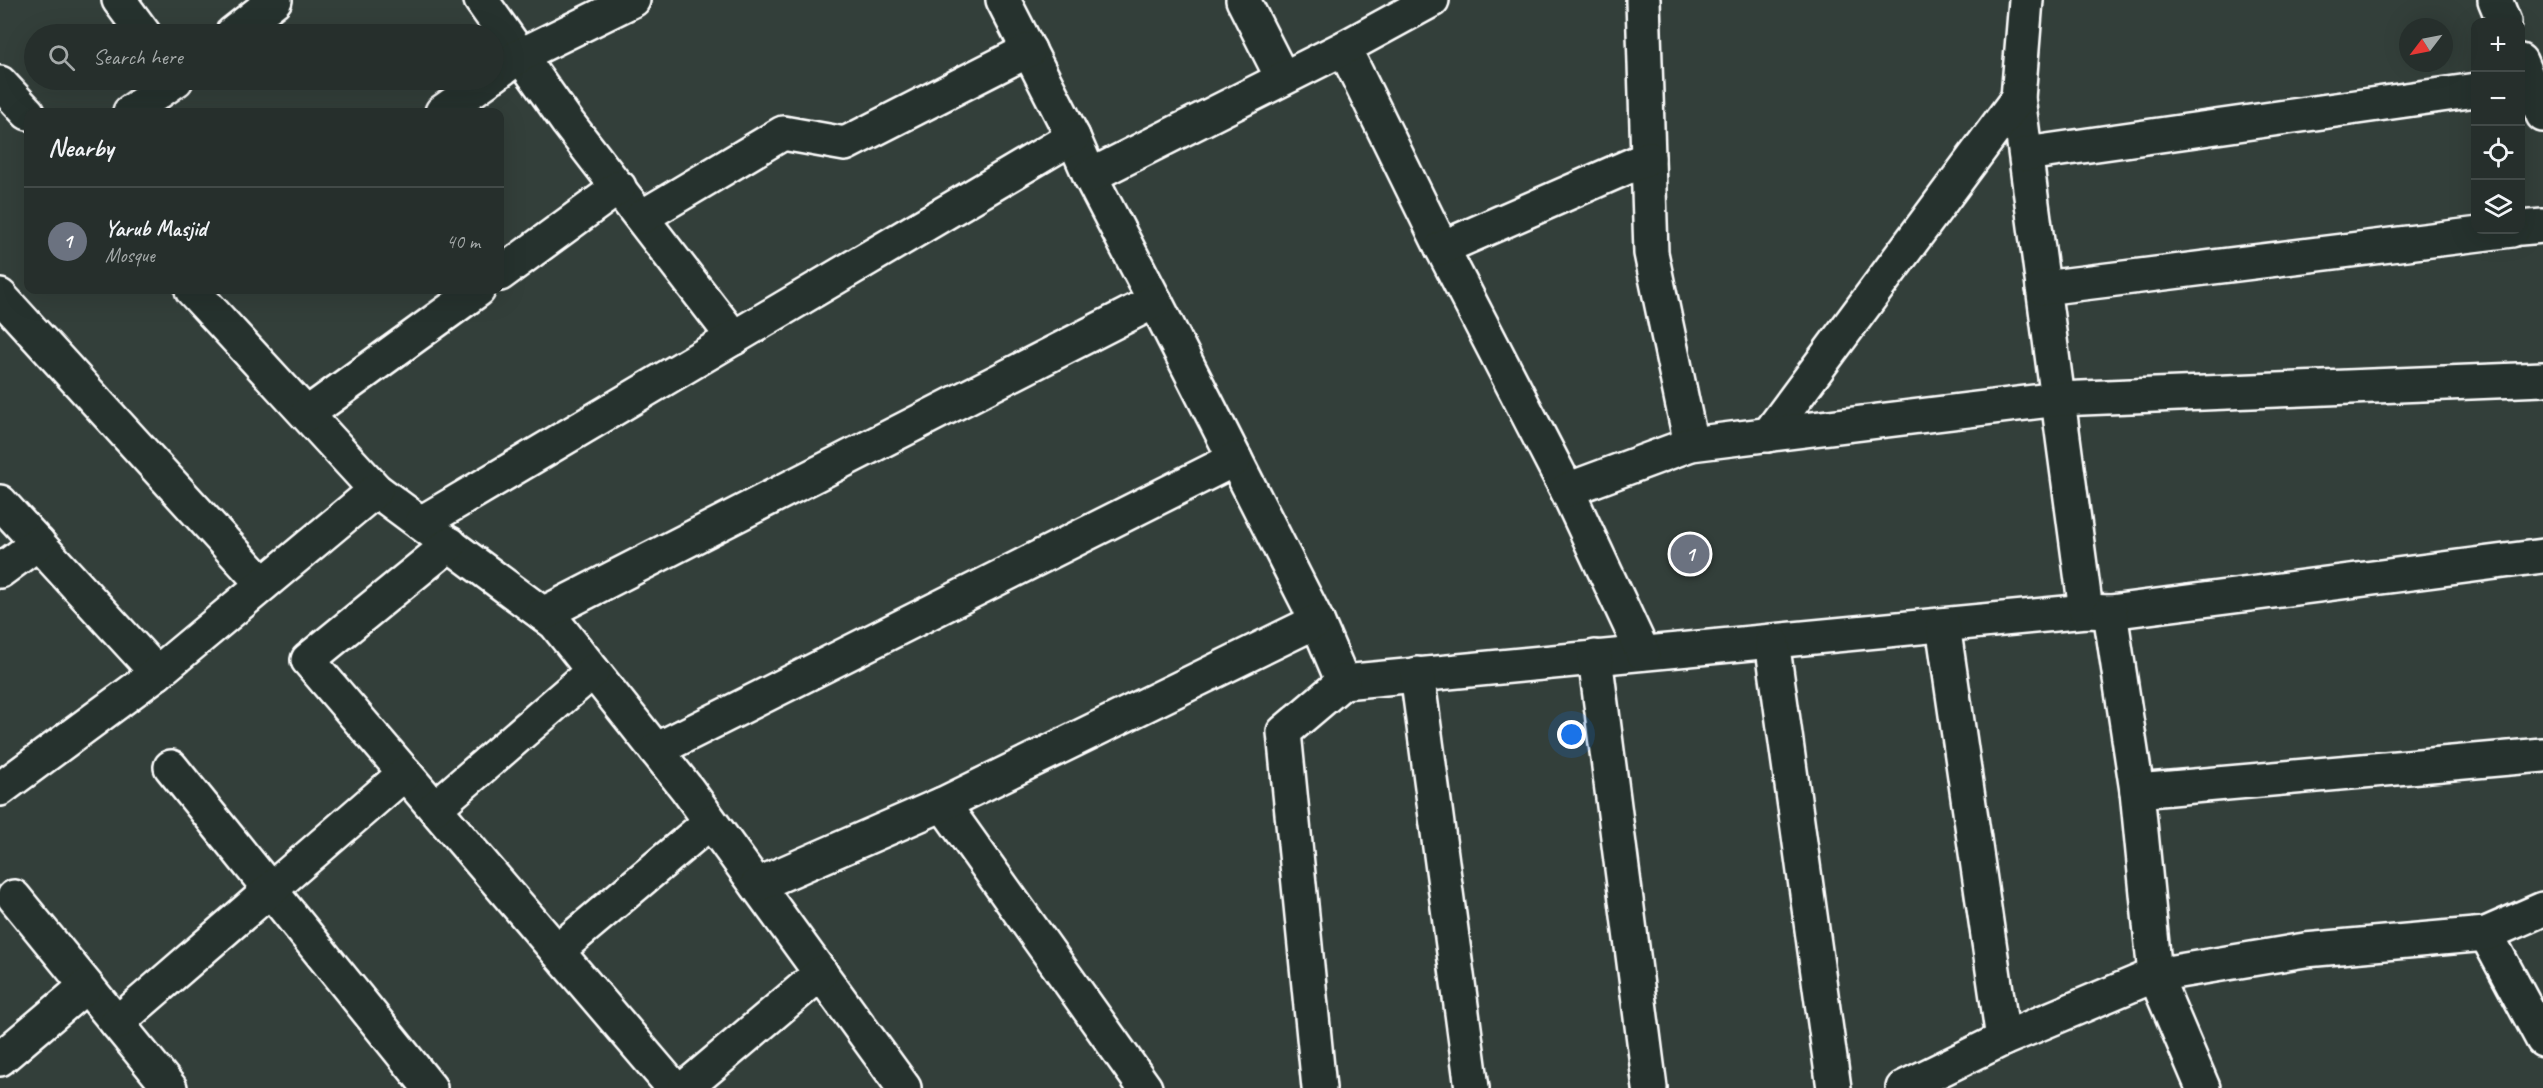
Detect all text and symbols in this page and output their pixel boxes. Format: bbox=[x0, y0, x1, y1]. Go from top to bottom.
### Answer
north arrow bbox=[2399, 18, 2453, 72]
map controls bbox=[2471, 18, 2525, 234]
button: + bbox=[2471, 18, 2525, 72]
search box bbox=[24, 24, 504, 90]
icon: search bbox=[45, 41, 78, 74]
text: Search here bbox=[93, 43, 183, 71]
button: − bbox=[2471, 72, 2525, 126]
button: locate bbox=[2471, 126, 2525, 180]
text: Nearby bbox=[48, 131, 113, 164]
button: layers bbox=[2471, 180, 2525, 234]
text: Yarub Masjid bbox=[105, 215, 206, 243]
text: 1 bbox=[63, 229, 72, 254]
text: 40 m bbox=[446, 229, 480, 254]
text: Mosque bbox=[105, 243, 155, 268]
pin: 1 bbox=[1670, 532, 1710, 576]
your location bbox=[1557, 720, 1586, 749]

